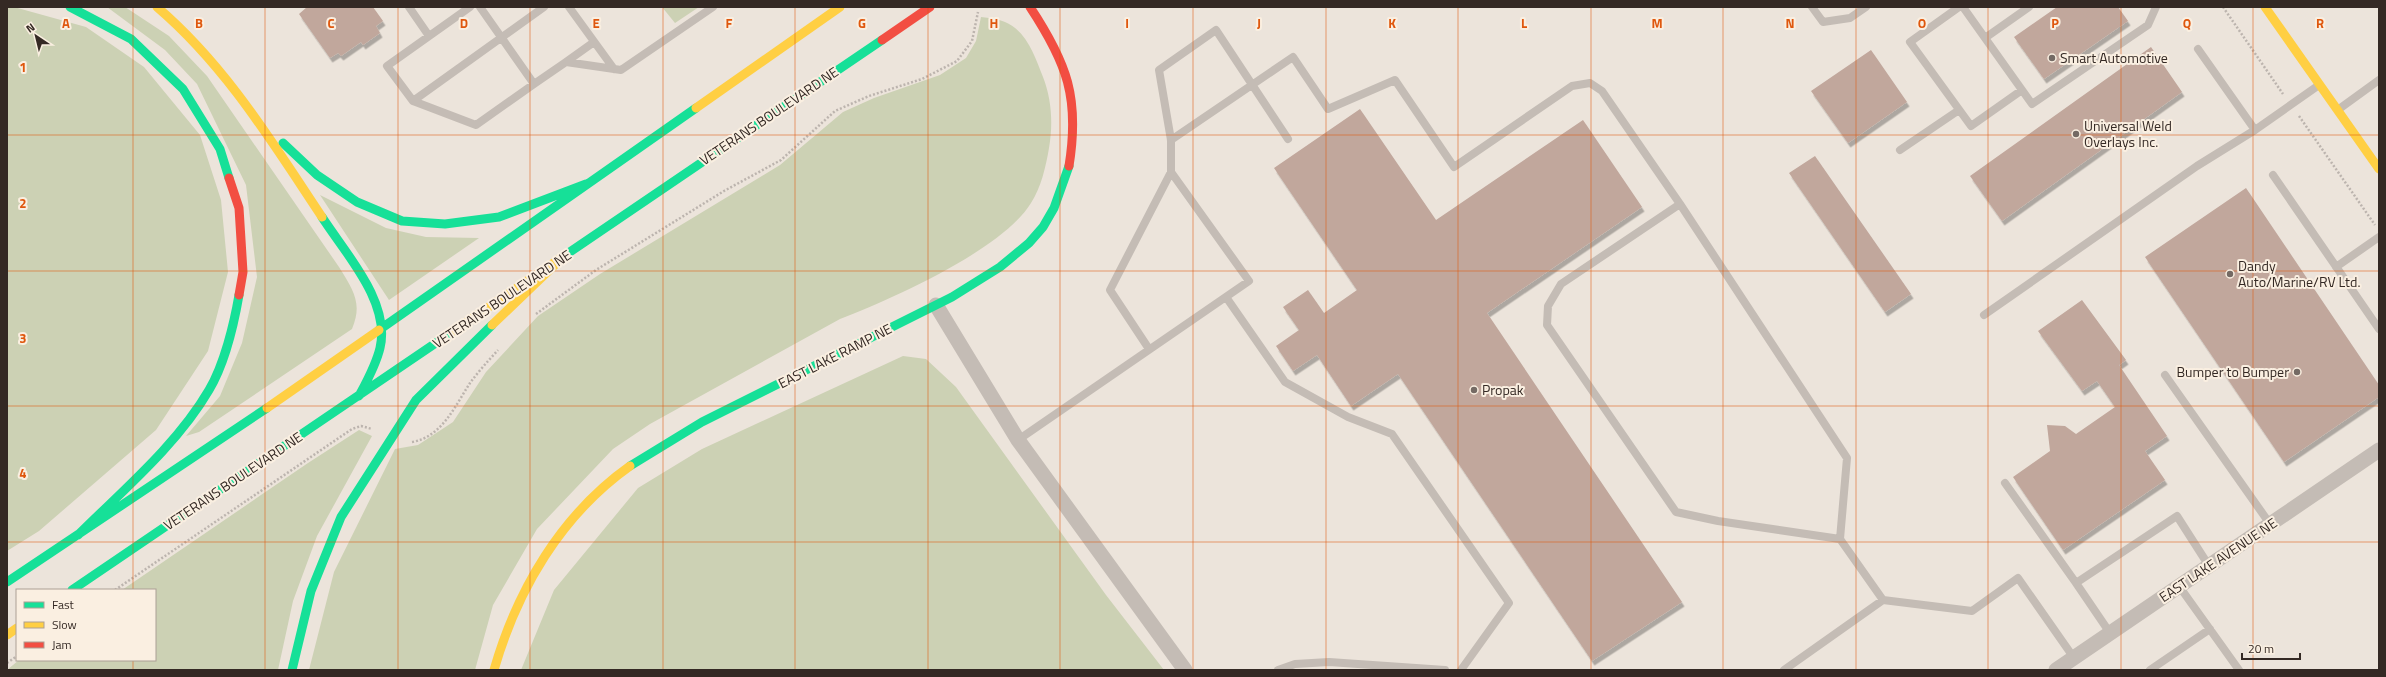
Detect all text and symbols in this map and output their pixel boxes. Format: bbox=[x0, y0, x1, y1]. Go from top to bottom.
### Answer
text: A bbox=[62, 13, 70, 33]
text: B bbox=[195, 13, 203, 33]
text: C bbox=[327, 13, 335, 33]
text: D bbox=[460, 13, 468, 33]
text: E bbox=[592, 13, 600, 33]
text: F bbox=[726, 13, 733, 33]
text: G bbox=[858, 13, 866, 33]
text: H bbox=[990, 13, 998, 33]
text: I bbox=[1125, 13, 1129, 33]
text: J bbox=[1257, 13, 1261, 33]
text: K bbox=[1388, 13, 1396, 33]
text: L bbox=[1521, 13, 1527, 33]
text: M bbox=[1651, 13, 1663, 33]
text: N bbox=[1785, 13, 1795, 33]
text: O bbox=[1918, 13, 1926, 33]
text: P bbox=[2051, 13, 2059, 33]
text: Q bbox=[2183, 13, 2191, 33]
text: R bbox=[2316, 13, 2324, 33]
north arrow bbox=[16, 16, 56, 56]
text: N bbox=[23, 19, 38, 37]
place label: Smart Automotive bbox=[2060, 47, 2168, 68]
marker: Smart Automotive bbox=[2047, 53, 2057, 63]
text: 1 bbox=[19, 57, 27, 77]
street label: VETERANS BOULEVARD NE bbox=[695, 61, 843, 170]
place label: Universal Weld Overlays Inc. bbox=[2084, 115, 2172, 152]
marker: Universal Weld Overlays Inc. bbox=[2071, 129, 2081, 139]
text: 2 bbox=[19, 193, 27, 213]
street label: VETERANS BOULEVARD NE bbox=[428, 244, 576, 353]
place label: Dandy Auto/Marine/RV Ltd. bbox=[2238, 255, 2360, 292]
marker: Dandy Auto/Marine/RV Ltd. bbox=[2225, 269, 2235, 279]
street label: EAST LAKE RAMP NE bbox=[774, 318, 895, 393]
text: 3 bbox=[19, 328, 27, 348]
place label: Bumper to Bumper bbox=[2176, 361, 2289, 382]
marker: Bumper to Bumper bbox=[2292, 367, 2302, 377]
place label: Propak bbox=[1482, 379, 1524, 400]
marker: Propak bbox=[1469, 385, 1479, 395]
street label: VETERANS BOULEVARD NE bbox=[159, 426, 307, 535]
text: 4 bbox=[19, 463, 27, 483]
street label: EAST LAKE AVENUE NE bbox=[2155, 512, 2281, 607]
legend bbox=[16, 589, 156, 661]
text: Fast bbox=[52, 595, 75, 614]
text: Slow bbox=[52, 615, 77, 634]
text: Jam bbox=[52, 635, 72, 654]
scale bar bbox=[2242, 635, 2300, 661]
text: 20 m bbox=[2248, 639, 2274, 658]

